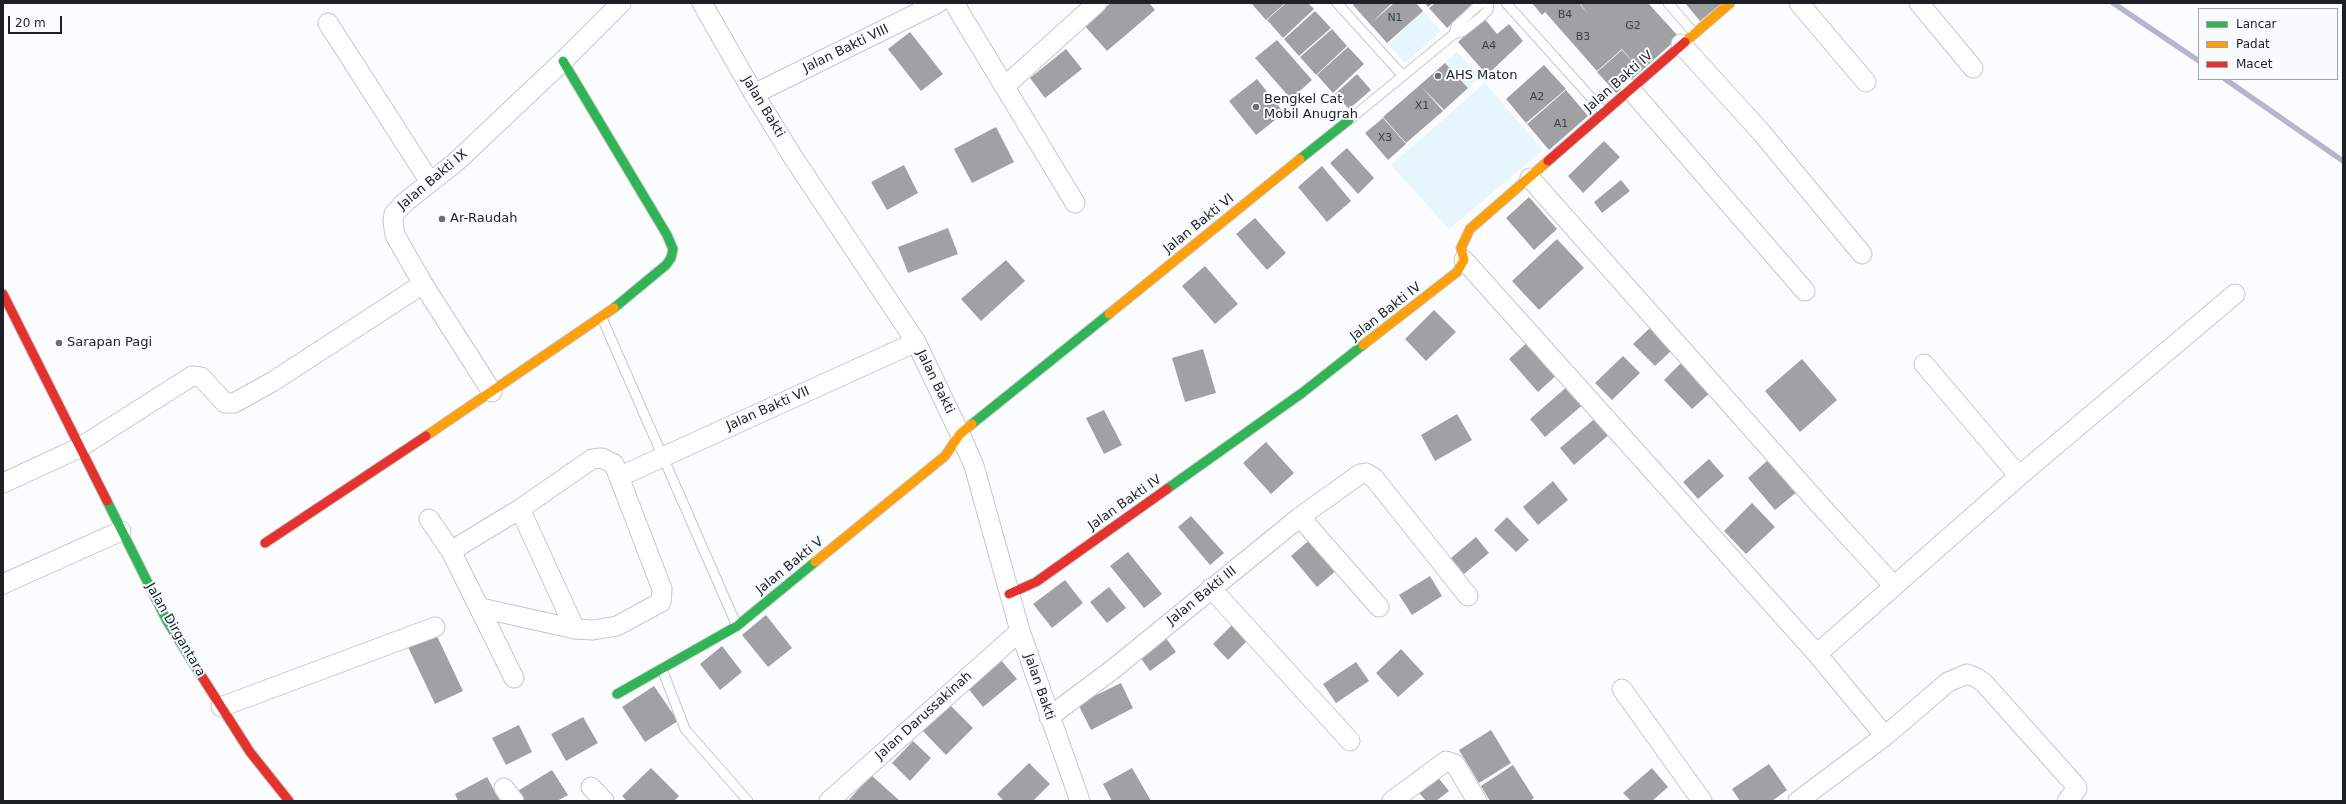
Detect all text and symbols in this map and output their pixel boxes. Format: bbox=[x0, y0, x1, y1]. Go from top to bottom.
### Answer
scale bar bbox=[10, 8, 64, 34]
house number: B4 bbox=[1558, 8, 1572, 22]
legend bbox=[2198, 8, 2338, 80]
house number: N1 bbox=[1387, 11, 1403, 25]
text: 20 m bbox=[15, 16, 46, 30]
text: Lancar bbox=[2236, 17, 2277, 31]
house number: G2 bbox=[1625, 19, 1641, 33]
street label: Jalan Bakti VIII bbox=[801, 22, 891, 76]
house number: B3 bbox=[1576, 30, 1590, 44]
text: Padat bbox=[2236, 37, 2270, 51]
house number: A4 bbox=[1482, 39, 1496, 53]
street label: Jalan Bakti IV bbox=[1582, 48, 1656, 116]
text: Macet bbox=[2236, 57, 2272, 71]
place label: AHS Maton bbox=[1446, 68, 1518, 84]
marker: AHS Maton bbox=[1433, 71, 1443, 81]
street label: Jalan Bakti bbox=[739, 73, 787, 141]
house number: A2 bbox=[1530, 90, 1544, 104]
place label: Bengkel Cat Mobil Anugrah bbox=[1264, 92, 1358, 123]
house number: X1 bbox=[1415, 99, 1429, 113]
marker: Bengkel Cat Mobil Anugrah bbox=[1251, 102, 1261, 112]
house number: A1 bbox=[1554, 117, 1568, 131]
house number: X3 bbox=[1378, 131, 1392, 145]
street label: Jalan Bakti IX bbox=[395, 146, 471, 214]
street label: Jalan Bakti VI bbox=[1161, 191, 1237, 257]
place label: Ar-Raudah bbox=[450, 211, 518, 227]
marker: Ar-Raudah bbox=[437, 214, 447, 224]
street label: Jalan Bakti IV bbox=[1347, 279, 1425, 345]
place label: Sarapan Pagi bbox=[67, 335, 152, 351]
marker: Sarapan Pagi bbox=[54, 338, 64, 348]
street label: Jalan Bakti bbox=[913, 348, 957, 416]
street label: Jalan Bakti VII bbox=[724, 384, 812, 434]
street label: Jalan Bakti IV bbox=[1085, 472, 1165, 534]
street label: Jalan Bakti V bbox=[753, 534, 827, 598]
street label: Jalan Bakti III bbox=[1164, 563, 1240, 629]
street label: Jalan Dirgantara bbox=[142, 580, 208, 680]
street label: Jalan Bakti bbox=[1020, 652, 1058, 722]
street label: Jalan Darussakinah bbox=[873, 669, 975, 763]

